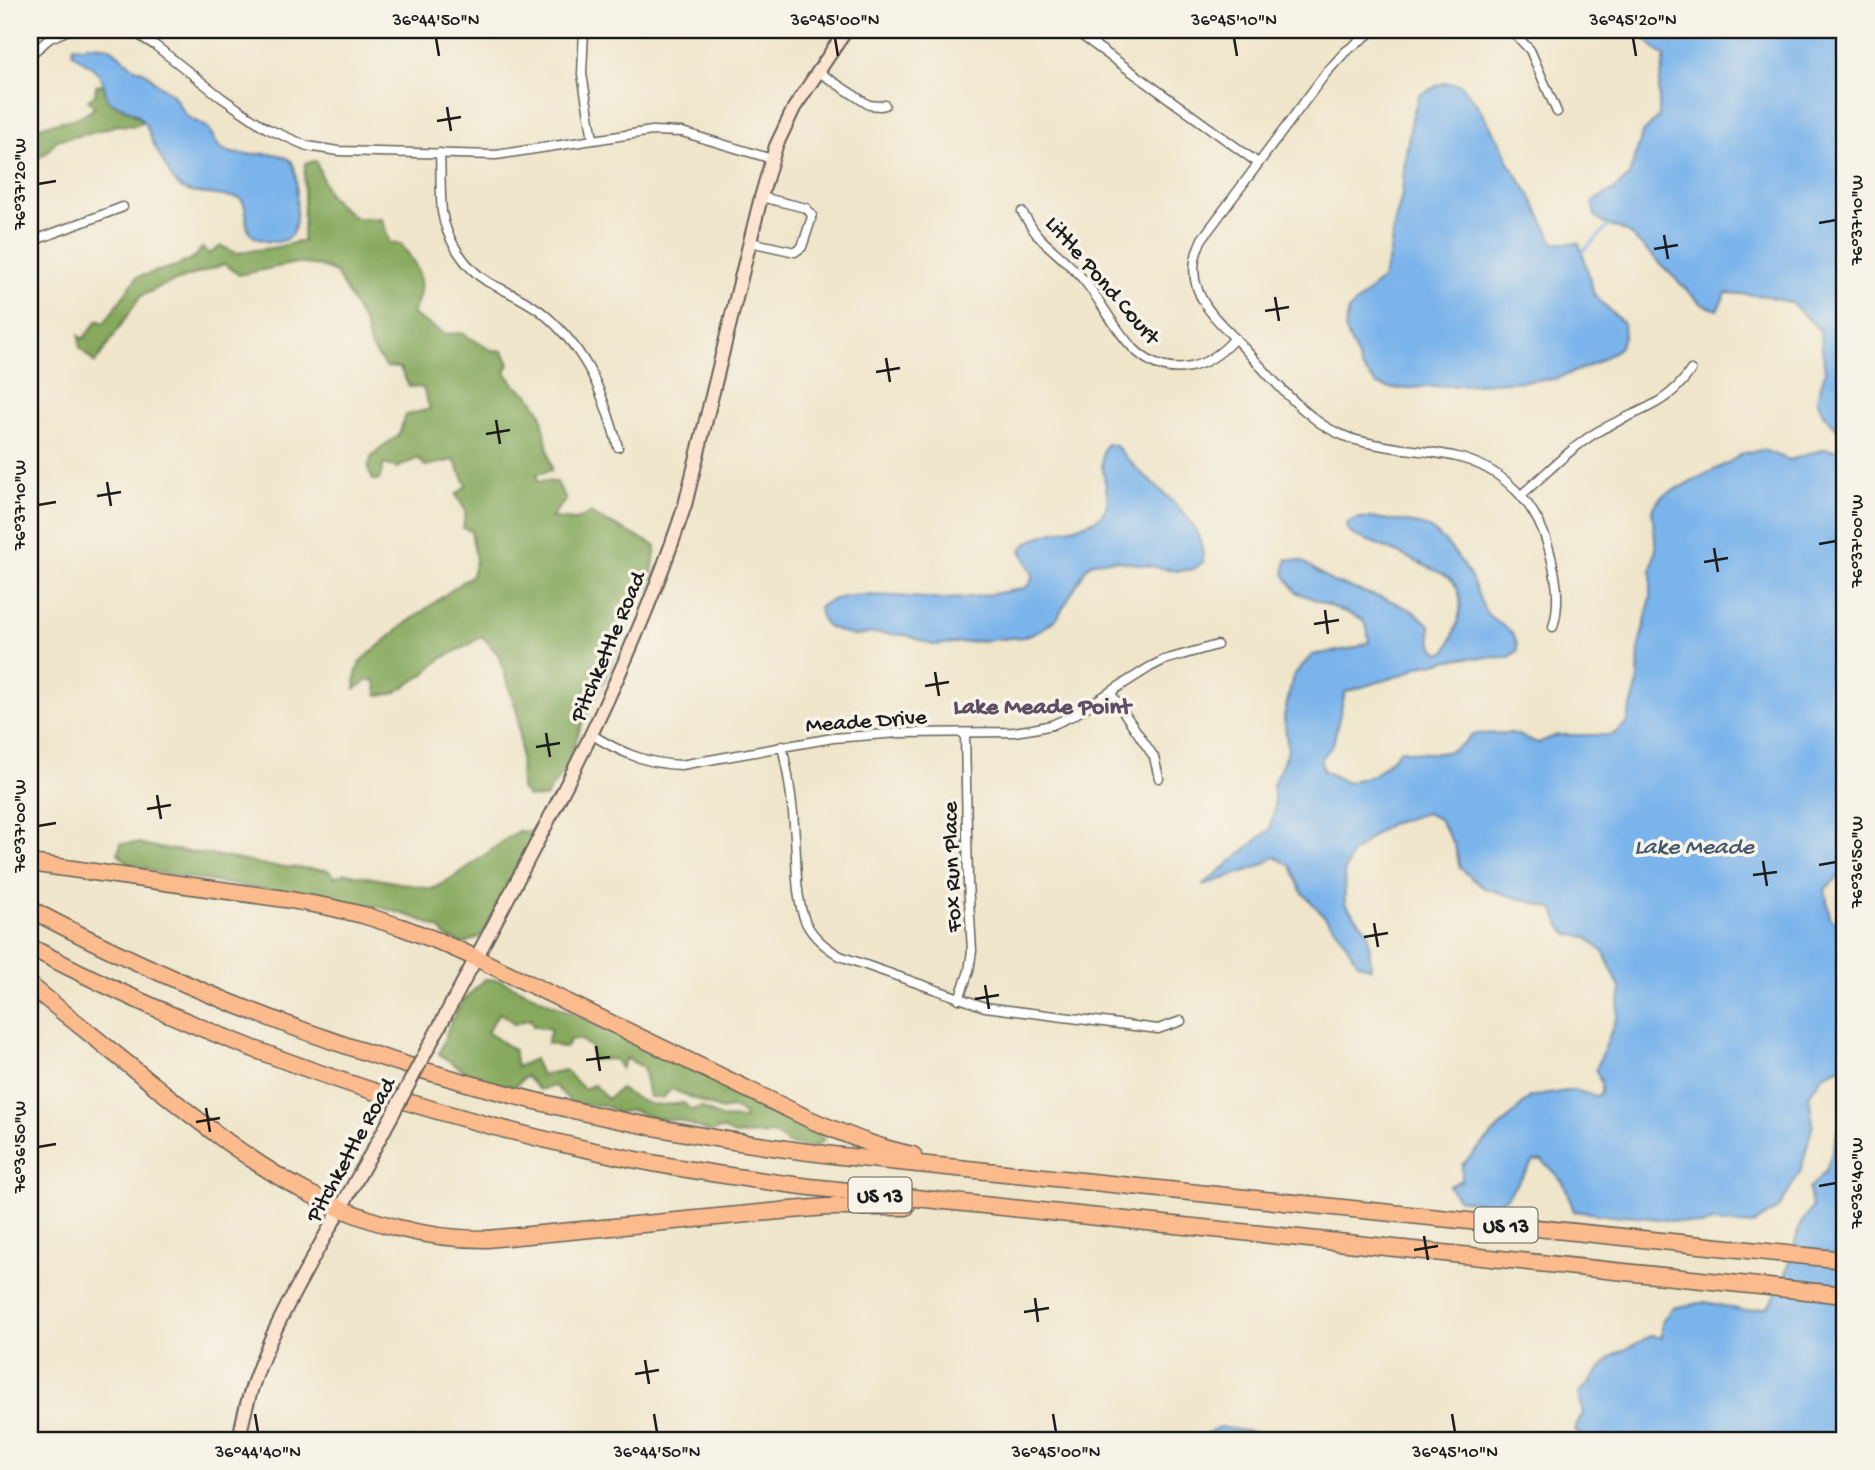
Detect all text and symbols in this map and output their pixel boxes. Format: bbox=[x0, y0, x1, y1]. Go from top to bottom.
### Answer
text: 36°44'50"N bbox=[391, 11, 480, 32]
text: 36°45'00"N bbox=[790, 11, 879, 32]
text: 36°45'10"N bbox=[1190, 11, 1277, 32]
text: 36°45'20"N bbox=[1588, 11, 1677, 32]
text: 76°37'20"W bbox=[11, 138, 32, 231]
text: 76°37'10"W bbox=[1848, 175, 1869, 266]
street label: Little Pond Court bbox=[1038, 211, 1166, 352]
text: 76°37'10"W bbox=[11, 460, 32, 551]
text: 76°37'00"W bbox=[1848, 494, 1869, 589]
street label: Pitchkettle Road bbox=[565, 567, 654, 728]
district label: Lake Meade Point bbox=[953, 694, 1133, 723]
street label: Meade Drive bbox=[805, 705, 929, 740]
text: 76°37'00"W bbox=[11, 779, 32, 874]
street label: Fox Run Place bbox=[938, 800, 969, 934]
text: 76°36'50"W bbox=[1848, 816, 1869, 909]
water label: Lake Meade bbox=[1634, 834, 1755, 863]
street label: Pitchkettle Road bbox=[301, 1073, 404, 1228]
text: 76°36'50"W bbox=[11, 1101, 32, 1194]
text: 76°36'40"W bbox=[1848, 1137, 1869, 1230]
road number: US 13 bbox=[848, 1178, 912, 1212]
road number: US 13 bbox=[1474, 1208, 1538, 1242]
text: 36°44'40"N bbox=[214, 1443, 301, 1464]
text: 36°44'50"N bbox=[612, 1443, 701, 1464]
text: 36°45'00"N bbox=[1011, 1443, 1100, 1464]
text: 36°45'10"N bbox=[1411, 1443, 1498, 1464]

